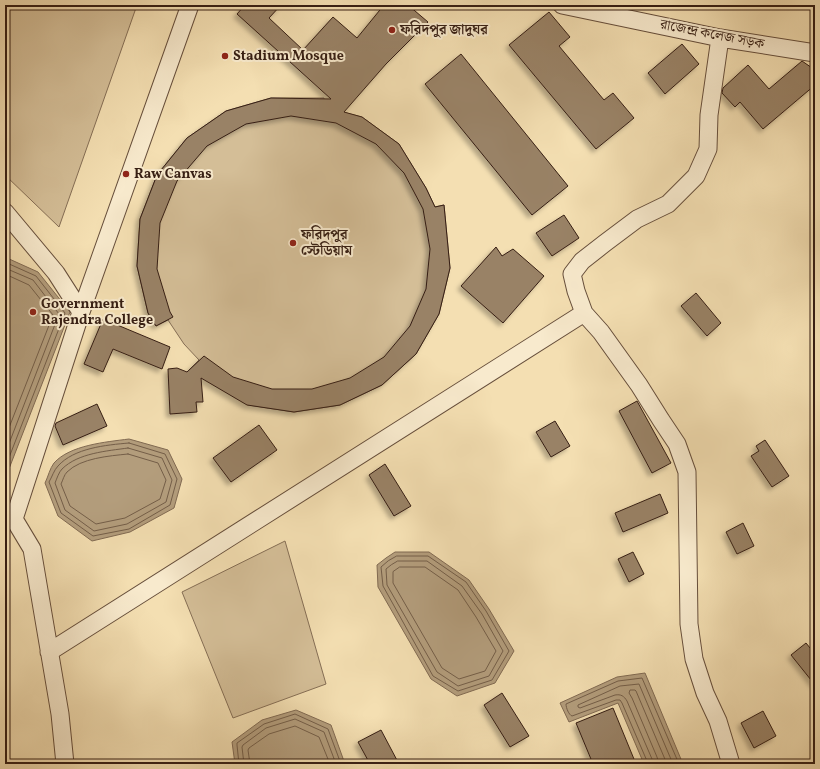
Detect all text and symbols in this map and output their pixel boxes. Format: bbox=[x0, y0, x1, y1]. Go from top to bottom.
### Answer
street label: রাজেন্দ্র কলেজ সড়ক bbox=[657, 15, 767, 55]
place label: ফরিদপুর জাদুঘর bbox=[399, 20, 489, 40]
marker: ফরিদপুর জাদুঘর bbox=[387, 25, 397, 35]
place label: Stadium Mosque bbox=[233, 47, 344, 66]
marker: Stadium Mosque bbox=[220, 51, 230, 61]
place label: Raw Canvas bbox=[134, 165, 212, 184]
marker: Raw Canvas bbox=[121, 169, 131, 179]
place label: ফরিদপুর স্টেডিয়াম bbox=[300, 225, 353, 261]
marker: ফরিদপুর স্টেডিয়াম bbox=[288, 238, 298, 248]
place label: Government Rajendra College bbox=[41, 295, 153, 330]
marker: Government Rajendra College bbox=[28, 307, 38, 317]

